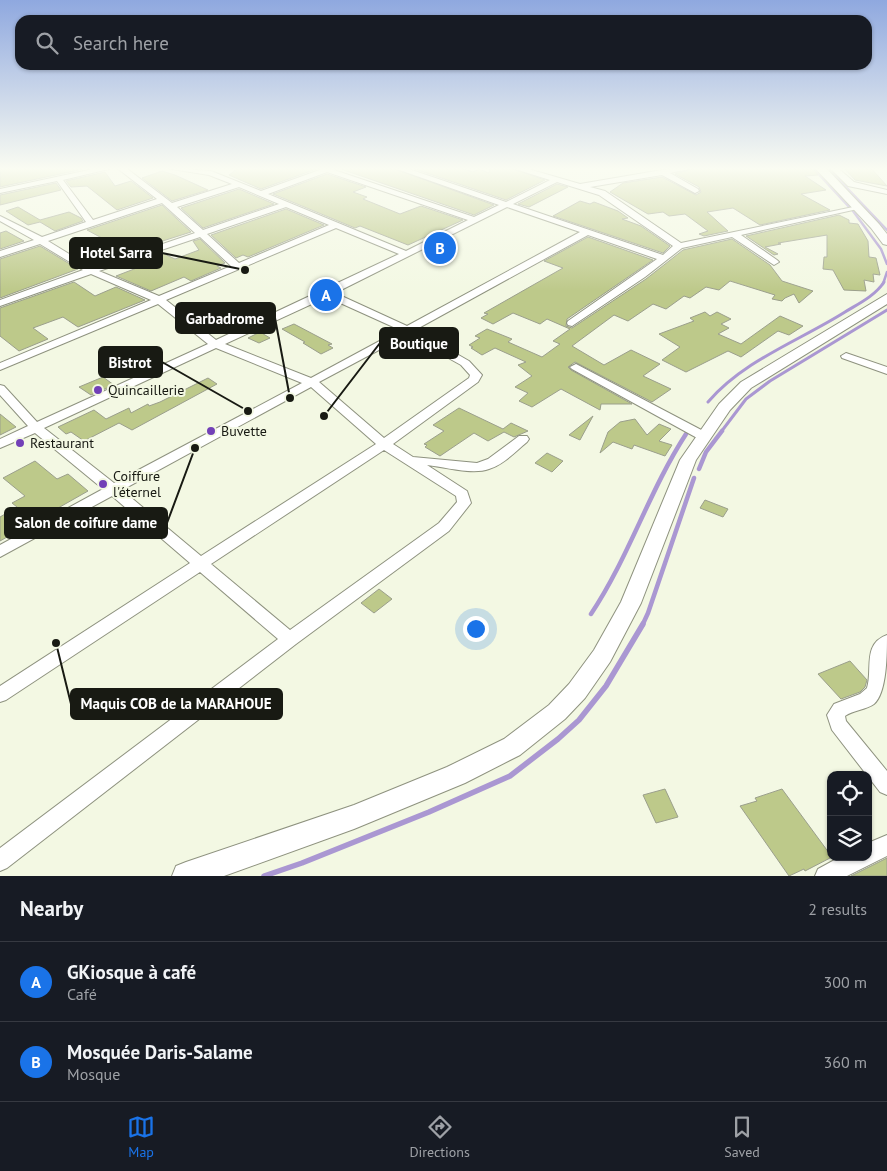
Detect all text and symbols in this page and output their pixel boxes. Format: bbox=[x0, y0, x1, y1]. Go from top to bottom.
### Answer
search box bbox=[15, 15, 872, 70]
icon: search bbox=[33, 29, 61, 57]
text: Search here bbox=[73, 31, 169, 55]
pin: B bbox=[424, 229, 456, 267]
callout: Hotel Sarra bbox=[70, 238, 162, 268]
text: Hotel Sarra bbox=[80, 243, 152, 262]
pin: A bbox=[310, 276, 342, 314]
callout: Garbadrome bbox=[176, 303, 275, 333]
text: Garbadrome bbox=[186, 309, 265, 328]
callout: Boutique bbox=[380, 328, 458, 358]
text: Boutique bbox=[390, 334, 448, 353]
callout: Bistrot bbox=[99, 347, 162, 377]
text: Bistrot bbox=[108, 353, 152, 372]
place label: Quincaillerie bbox=[108, 381, 184, 399]
marker: Quincaillerie bbox=[92, 384, 104, 396]
place label: Buvette bbox=[221, 422, 267, 440]
marker: Buvette bbox=[205, 425, 217, 437]
place label: Restaurant bbox=[30, 434, 94, 452]
marker: Restaurant bbox=[14, 437, 26, 449]
place label: Coiffure l'éternel bbox=[113, 467, 161, 501]
marker: Coiffure l'éternel bbox=[97, 478, 109, 490]
callout: Salon de coifure dame bbox=[5, 508, 167, 538]
text: Salon de coifure dame bbox=[15, 513, 158, 532]
your location bbox=[463, 616, 489, 642]
callout: Maquis COB de la MARAHOUE bbox=[71, 689, 282, 719]
text: Maquis COB de la MARAHOUE bbox=[81, 694, 272, 713]
map controls bbox=[827, 771, 872, 861]
button: locate bbox=[827, 771, 872, 816]
button: layers bbox=[827, 816, 872, 861]
text: Nearby bbox=[20, 895, 83, 922]
text: 2 results bbox=[808, 899, 867, 919]
text: GKiosque à café bbox=[67, 960, 196, 984]
text: A bbox=[31, 972, 41, 992]
text: 300 m bbox=[824, 972, 867, 992]
text: Café bbox=[67, 984, 97, 1004]
text: Mosquée Daris-Salame bbox=[67, 1040, 253, 1064]
text: B bbox=[31, 1052, 41, 1072]
text: 360 m bbox=[824, 1052, 867, 1072]
text: Mosque bbox=[67, 1064, 120, 1084]
tab: Map bbox=[127, 1113, 155, 1161]
tab: Directions bbox=[409, 1113, 470, 1161]
tab: Saved bbox=[724, 1113, 760, 1161]

